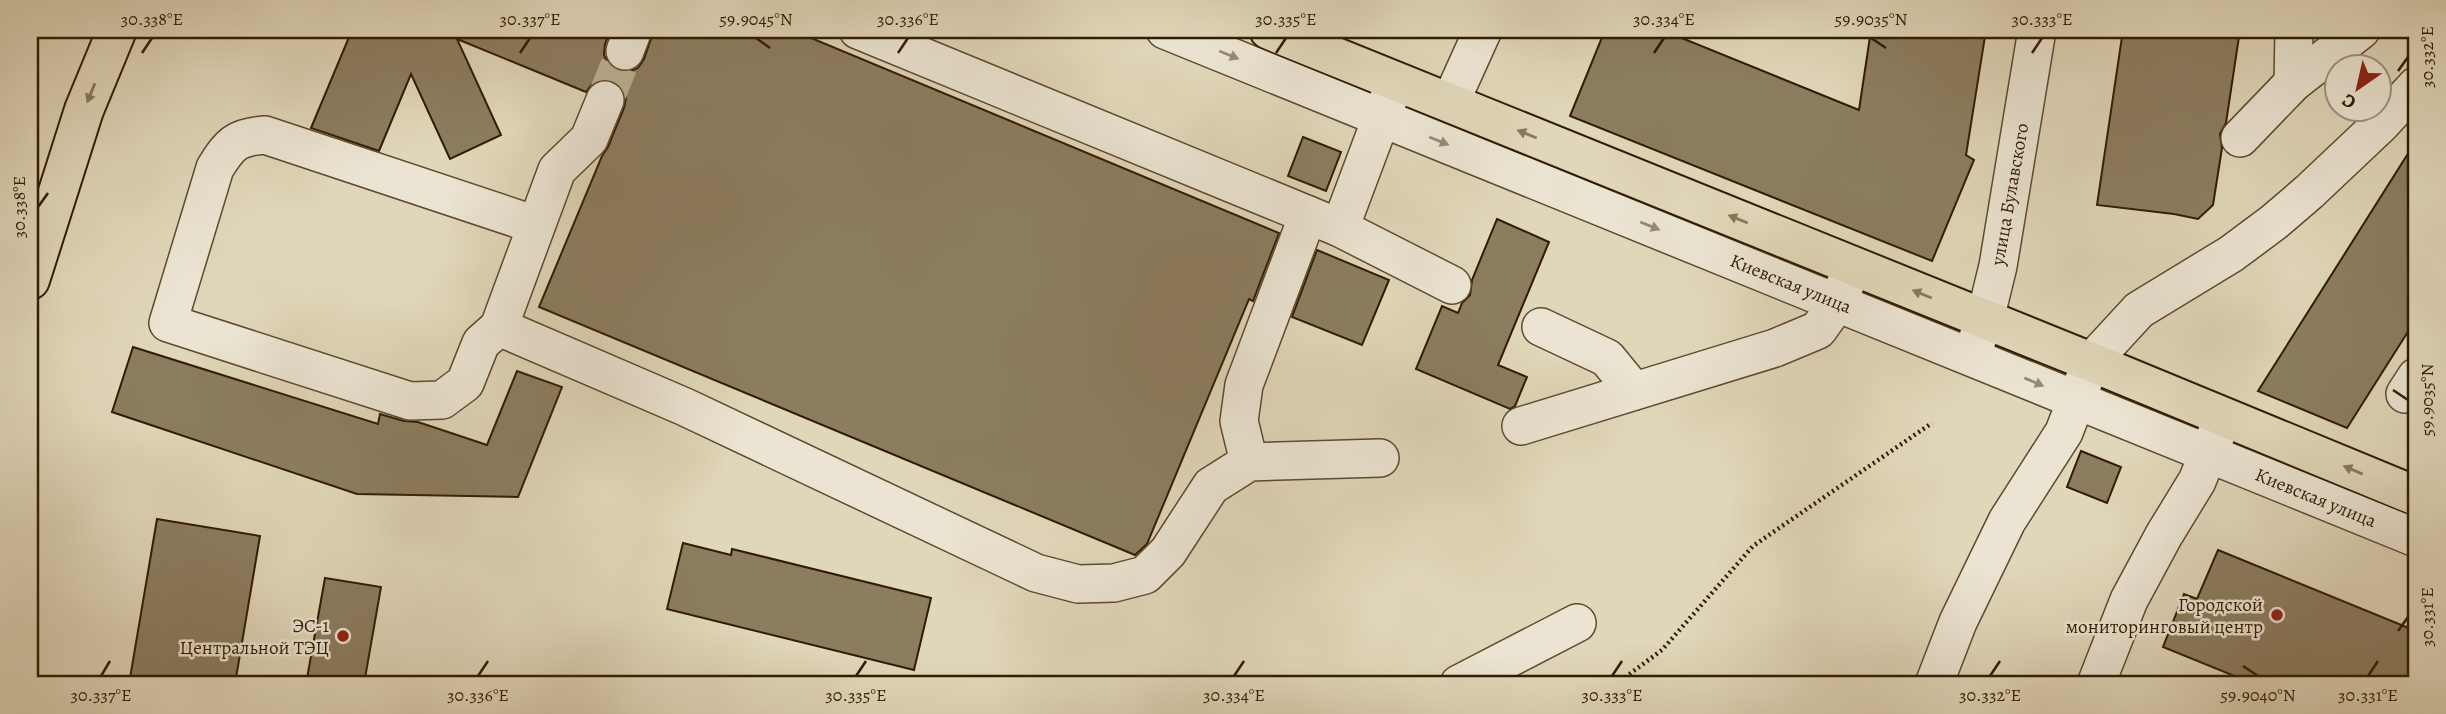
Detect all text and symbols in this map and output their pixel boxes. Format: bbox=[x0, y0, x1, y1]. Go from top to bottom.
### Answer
text: 30.338°E bbox=[121, 7, 183, 31]
text: 30.337°E bbox=[499, 7, 561, 31]
text: 59.9045°N bbox=[719, 7, 793, 31]
text: 30.336°E bbox=[877, 7, 939, 31]
text: 30.335°E bbox=[1255, 7, 1317, 31]
text: 30.334°E bbox=[1633, 7, 1695, 31]
text: 59.9035°N bbox=[1835, 7, 1907, 31]
text: 30.333°E bbox=[2011, 7, 2073, 31]
text: 30.332°E bbox=[2415, 26, 2439, 88]
one-way arrow bbox=[1218, 50, 1239, 61]
north arrow bbox=[2324, 52, 2394, 122]
one-way arrow bbox=[85, 82, 96, 103]
text: С bbox=[2337, 87, 2361, 115]
street label: улица Булавского bbox=[1984, 121, 2035, 268]
one-way arrow bbox=[1517, 128, 1538, 139]
one-way arrow bbox=[1429, 135, 1450, 146]
text: 30.338°E bbox=[7, 176, 31, 238]
one-way arrow bbox=[1728, 214, 1749, 225]
one-way arrow bbox=[1640, 221, 1661, 232]
street label: Киевская улица bbox=[1726, 248, 1855, 320]
one-way arrow bbox=[1911, 288, 1932, 299]
text: 59.9035°N bbox=[2415, 364, 2439, 436]
one-way arrow bbox=[2024, 377, 2045, 388]
street label: Киевская улица bbox=[2251, 462, 2380, 534]
one-way arrow bbox=[2343, 464, 2364, 475]
text: 30.331°E bbox=[2415, 587, 2439, 647]
place label: Городской мониторинговый центр bbox=[2065, 592, 2263, 640]
marker: Городской мониторинговый центр bbox=[2269, 607, 2285, 623]
place label: ЭС-1 Центральной ТЭЦ bbox=[180, 613, 330, 661]
marker: ЭС-1 Центральной ТЭЦ bbox=[335, 628, 351, 644]
text: 30.337°E bbox=[70, 683, 132, 707]
text: 30.336°E bbox=[447, 683, 509, 707]
text: 30.335°E bbox=[825, 683, 887, 707]
text: 30.334°E bbox=[1203, 683, 1265, 707]
text: 30.333°E bbox=[1581, 683, 1643, 707]
text: 30.332°E bbox=[1959, 683, 2021, 707]
text: 59.9040°N bbox=[2220, 683, 2296, 707]
text: 30.331°E bbox=[2338, 683, 2398, 707]

